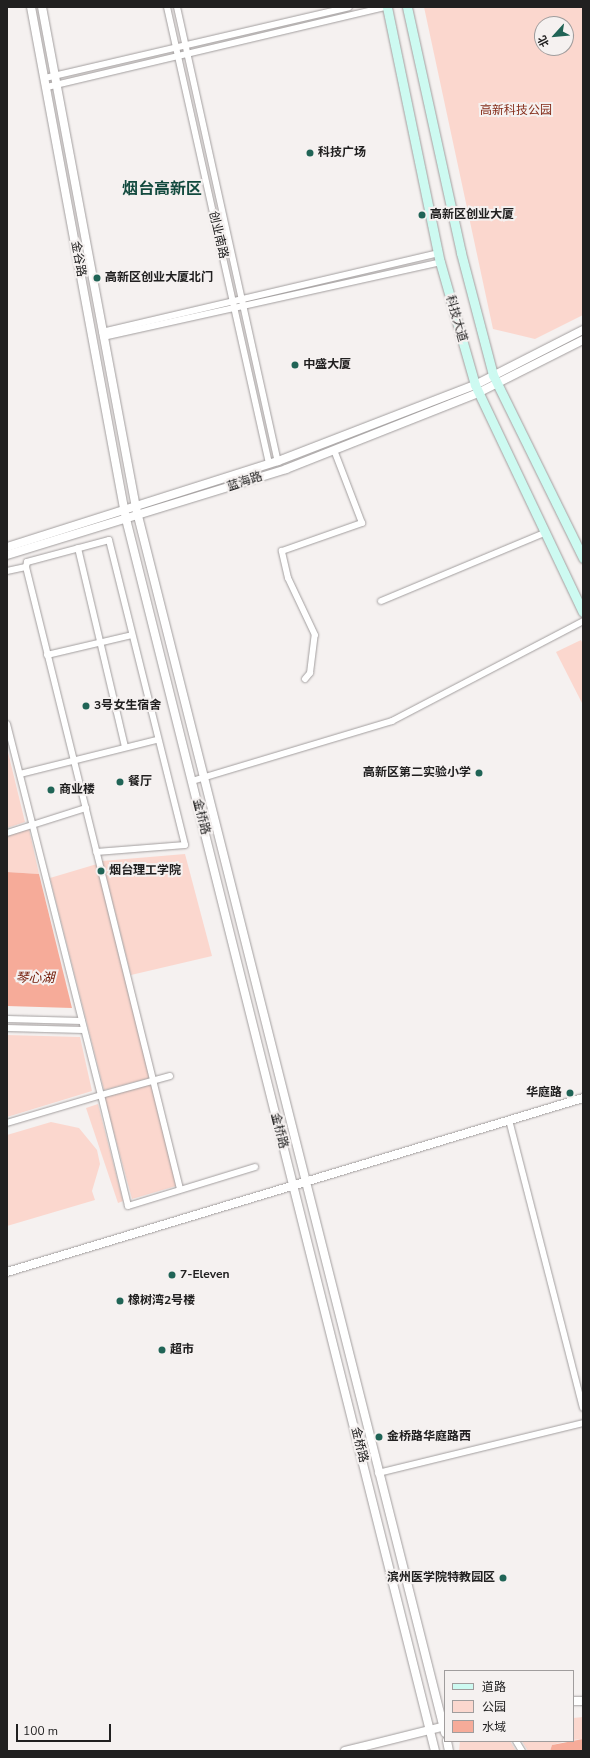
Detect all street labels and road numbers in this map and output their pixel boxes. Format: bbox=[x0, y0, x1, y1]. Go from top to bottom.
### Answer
street label: 创业南路 bbox=[206, 210, 230, 260]
street label: 金谷路 bbox=[68, 240, 88, 278]
street label: 科技大道 bbox=[442, 294, 470, 344]
street label: 蓝海路 bbox=[226, 470, 264, 494]
street label: 金桥路 bbox=[190, 798, 212, 836]
street label: 金桥路 bbox=[268, 1112, 290, 1150]
street label: 金桥路 bbox=[348, 1426, 370, 1464]

